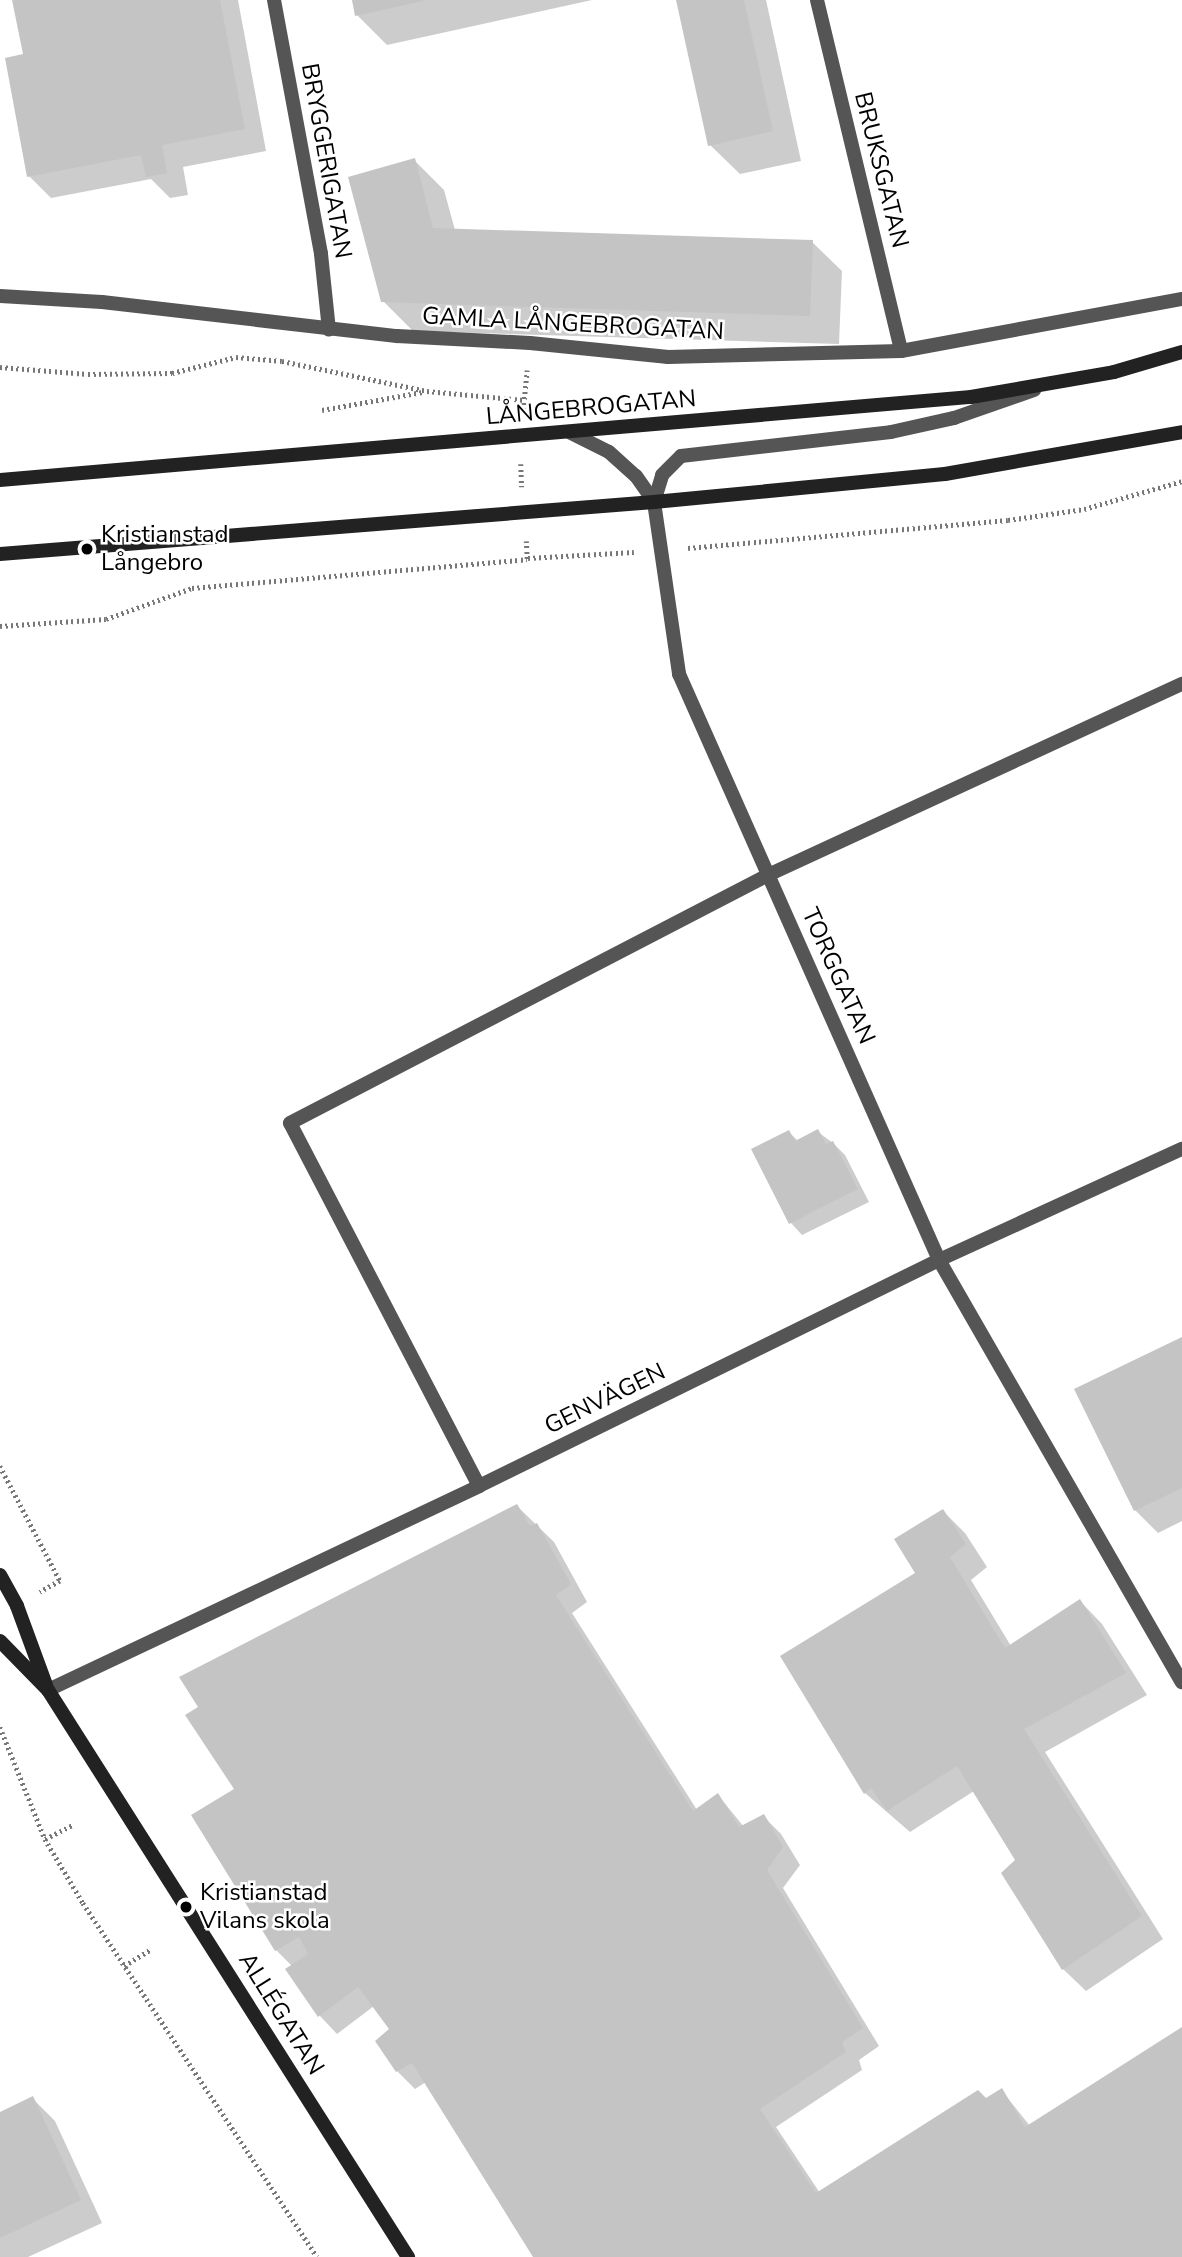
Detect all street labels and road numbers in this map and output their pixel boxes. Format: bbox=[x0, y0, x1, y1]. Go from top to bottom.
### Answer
street label: BRYGGERIGATAN bbox=[295, 61, 357, 261]
street label: BRUKSGATAN bbox=[848, 89, 914, 251]
street label: GAMLA LÅNGEBROGATAN bbox=[421, 302, 725, 346]
street label: LÅNGEBROGATAN bbox=[485, 384, 697, 432]
street label: TORGGATAN bbox=[795, 903, 881, 1049]
street label: GENVÄGEN bbox=[540, 1357, 670, 1441]
street label: ALLÉGATAN bbox=[232, 1948, 330, 2080]

